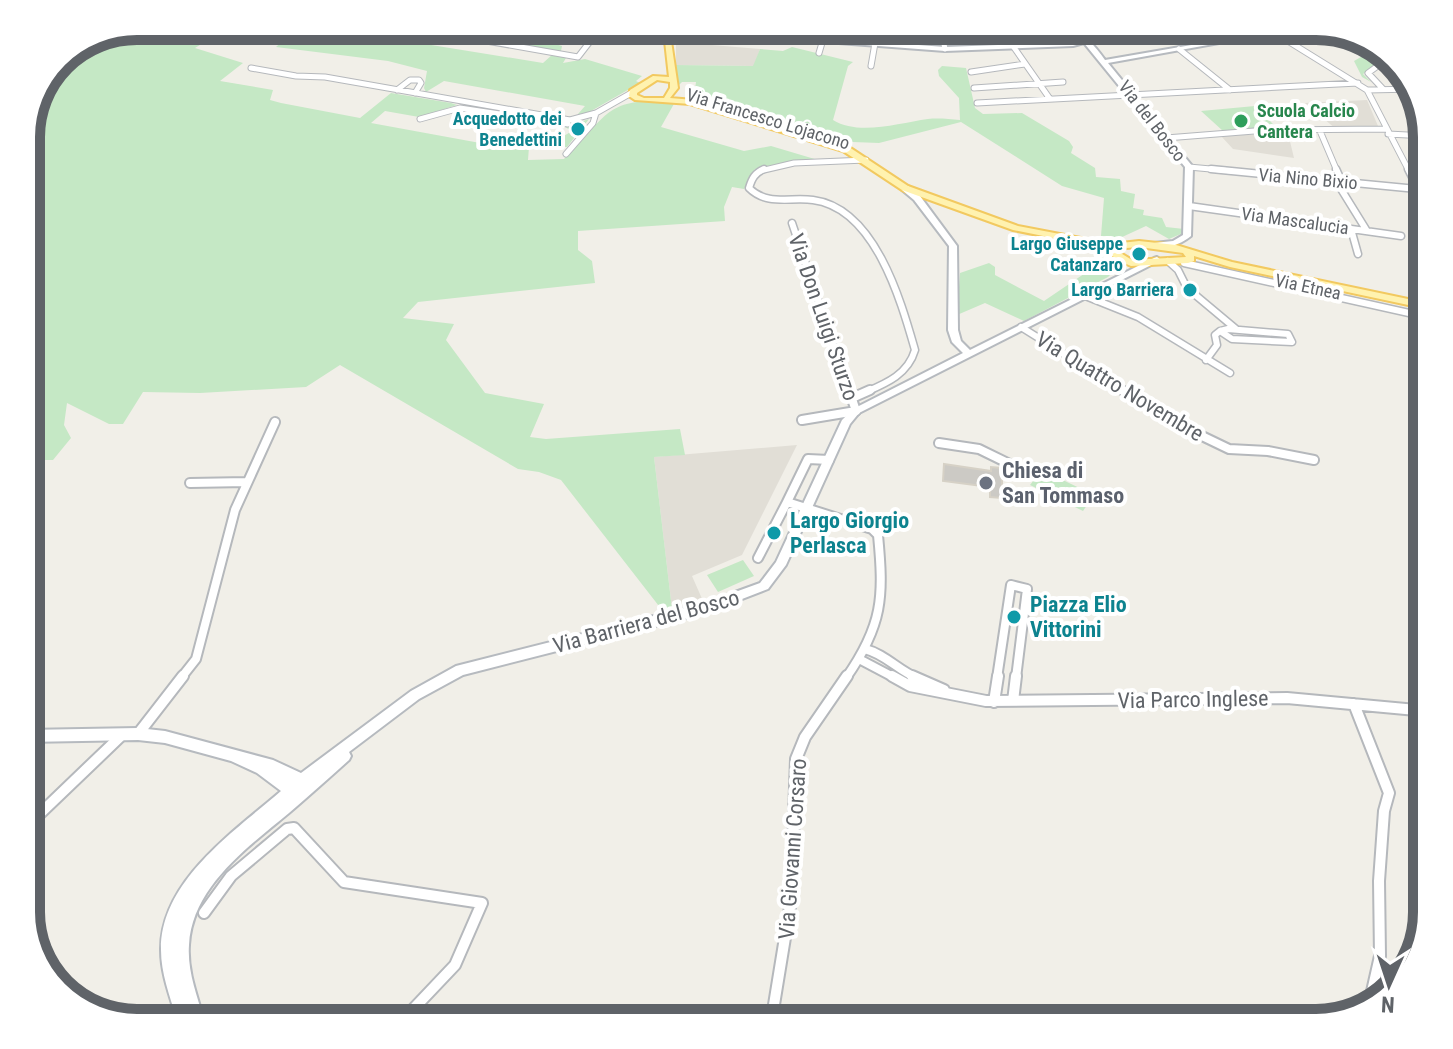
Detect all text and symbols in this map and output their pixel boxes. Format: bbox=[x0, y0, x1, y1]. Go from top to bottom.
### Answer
street label: Via del Bosco bbox=[1114, 76, 1191, 165]
street label: Via Francesco Lojacono bbox=[684, 84, 852, 153]
place label: Scuola Calcio Cantera bbox=[1257, 100, 1355, 142]
place label: Acquedotto dei Benedettini bbox=[453, 108, 562, 150]
marker: Scuola Calcio Cantera bbox=[1232, 112, 1250, 130]
marker: Acquedotto dei Benedettini bbox=[569, 120, 587, 138]
street label: Via Nino Bixio bbox=[1258, 164, 1358, 193]
street label: Via Mascalucia bbox=[1240, 203, 1350, 238]
street label: Via Don Luigi Sturzo bbox=[783, 231, 864, 404]
place label: Largo Giuseppe Catanzaro bbox=[1011, 233, 1123, 275]
marker: Largo Giuseppe Catanzaro bbox=[1130, 245, 1148, 263]
street label: Via Etnea bbox=[1273, 269, 1343, 304]
place label: Largo Barriera bbox=[1071, 279, 1174, 300]
marker: Largo Barriera bbox=[1181, 281, 1199, 299]
street label: Via Quattro Novembre bbox=[1031, 326, 1208, 446]
place label: Chiesa di San Tommaso bbox=[1002, 458, 1124, 508]
marker: Chiesa di San Tommaso bbox=[977, 474, 995, 492]
place label: Largo Giorgio Perlasca bbox=[790, 508, 909, 558]
marker: Largo Giorgio Perlasca bbox=[765, 524, 783, 542]
street label: Via Barriera del Bosco bbox=[550, 585, 742, 658]
place label: Piazza Elio Vittorini bbox=[1030, 592, 1127, 642]
marker: Piazza Elio Vittorini bbox=[1005, 608, 1023, 626]
street label: Via Parco Inglese bbox=[1117, 686, 1269, 713]
street label: Via Giovanni Corsaro bbox=[774, 758, 811, 940]
north arrow bbox=[1349, 945, 1429, 1025]
text: N bbox=[1381, 992, 1395, 1017]

